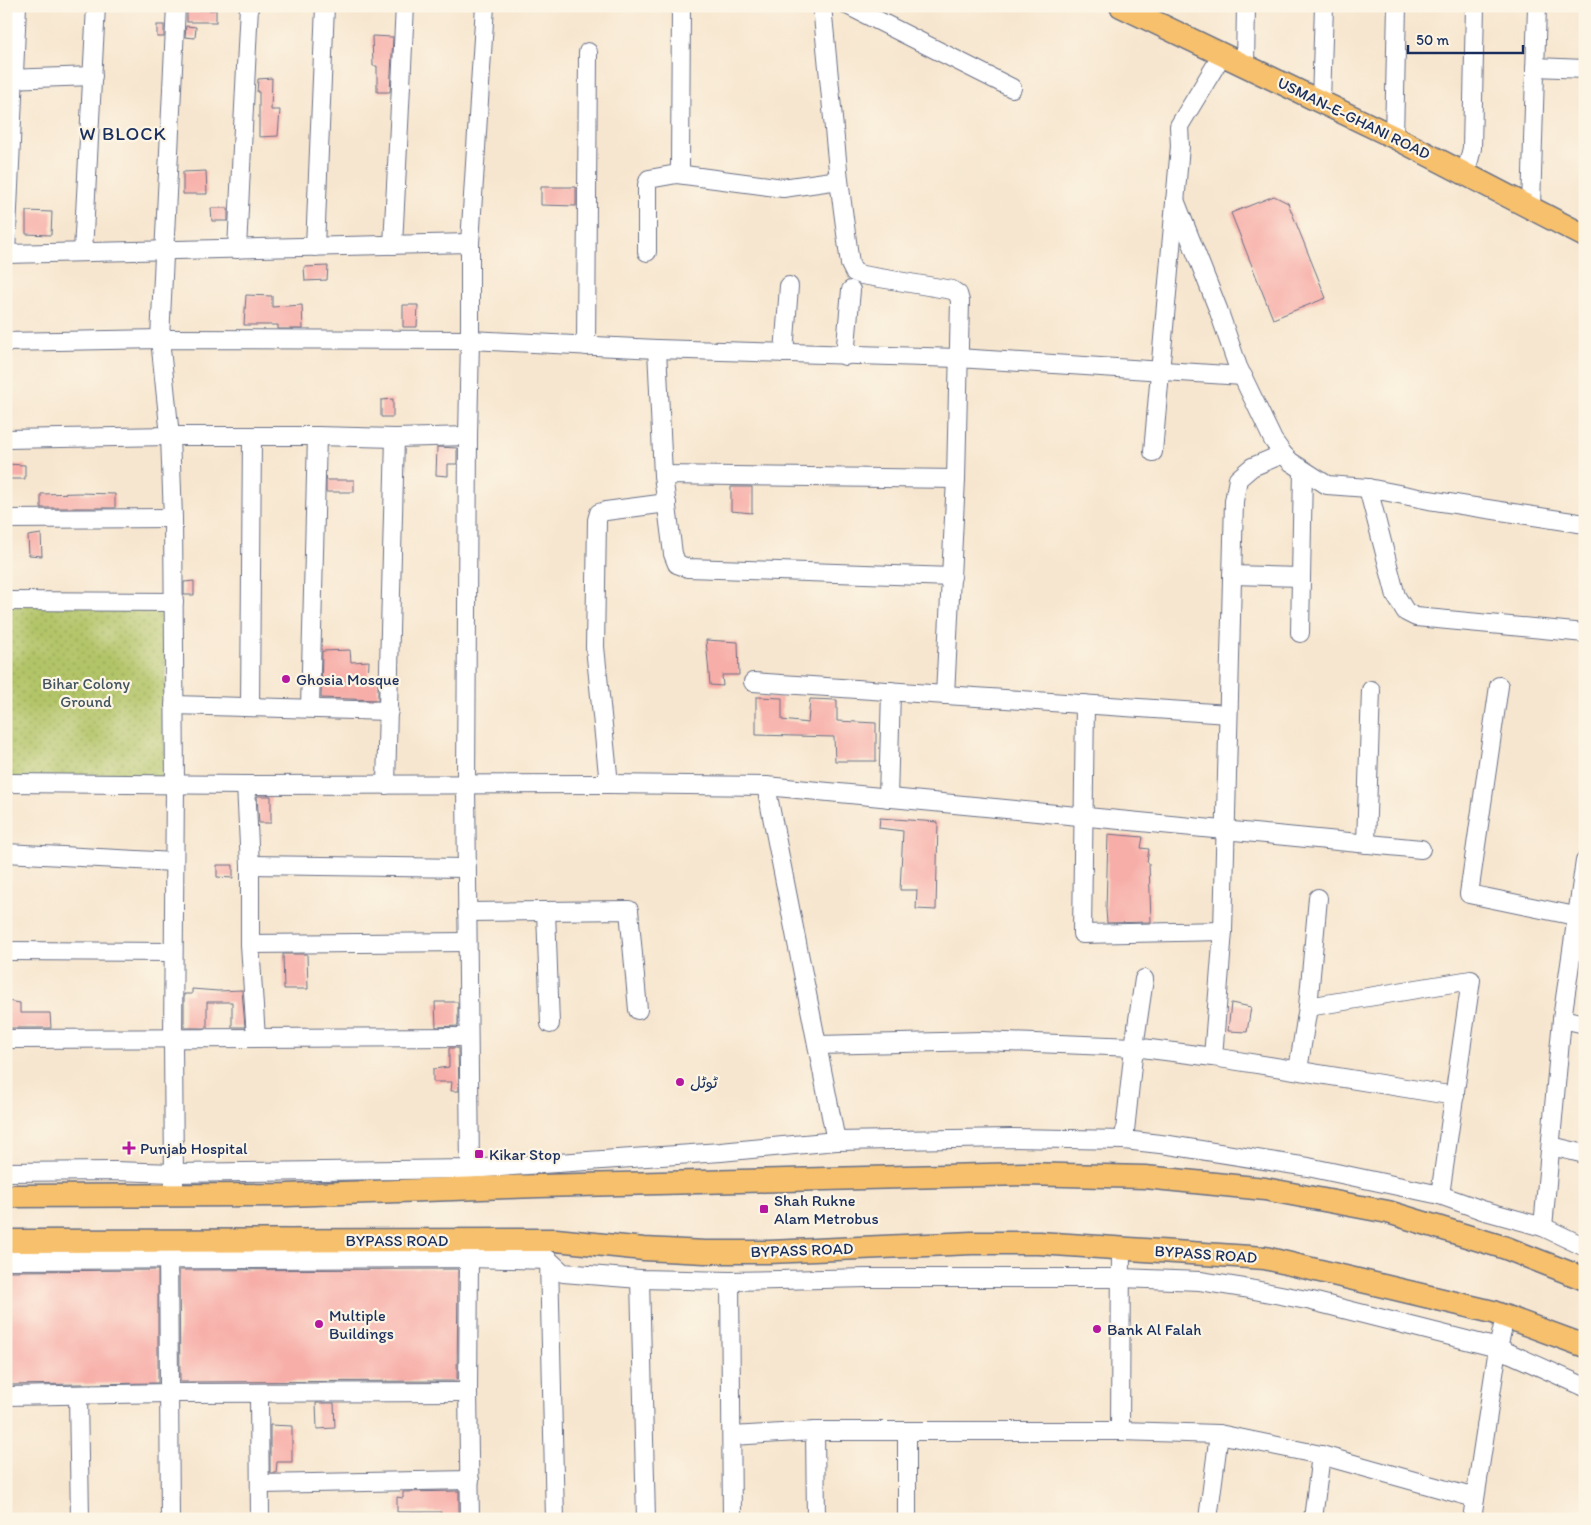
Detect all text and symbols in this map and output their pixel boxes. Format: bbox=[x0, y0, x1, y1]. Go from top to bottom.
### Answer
scale bar bbox=[1408, 22, 1524, 54]
text: 50 m bbox=[1416, 31, 1449, 49]
street label: USMAN-E-GHANI ROAD bbox=[1274, 73, 1434, 163]
district label: W BLOCK bbox=[79, 122, 167, 145]
place label: Ghosia Mosque bbox=[296, 670, 400, 689]
marker: Ghosia Mosque bbox=[280, 673, 292, 685]
park label: Bihar Colony Ground bbox=[42, 674, 131, 711]
place label: ٹوٹل bbox=[690, 1073, 718, 1093]
marker: ٹوٹل bbox=[674, 1076, 686, 1088]
place label: Punjab Hospital bbox=[140, 1139, 248, 1158]
marker: Punjab Hospital bbox=[122, 1141, 136, 1155]
place label: Kikar Stop bbox=[489, 1145, 561, 1164]
marker: Kikar Stop bbox=[473, 1148, 485, 1160]
place label: Shah Rukne Alam Metrobus bbox=[774, 1191, 879, 1228]
marker: Shah Rukne Alam Metrobus bbox=[758, 1203, 770, 1215]
street label: BYPASS ROAD bbox=[346, 1231, 449, 1250]
street label: BYPASS ROAD bbox=[750, 1239, 854, 1261]
street label: BYPASS ROAD bbox=[1154, 1241, 1258, 1267]
place label: Multiple Buildings bbox=[329, 1306, 394, 1343]
marker: Multiple Buildings bbox=[313, 1318, 325, 1330]
place label: Bank Al Falah bbox=[1107, 1320, 1201, 1339]
marker: Bank Al Falah bbox=[1091, 1323, 1103, 1335]

